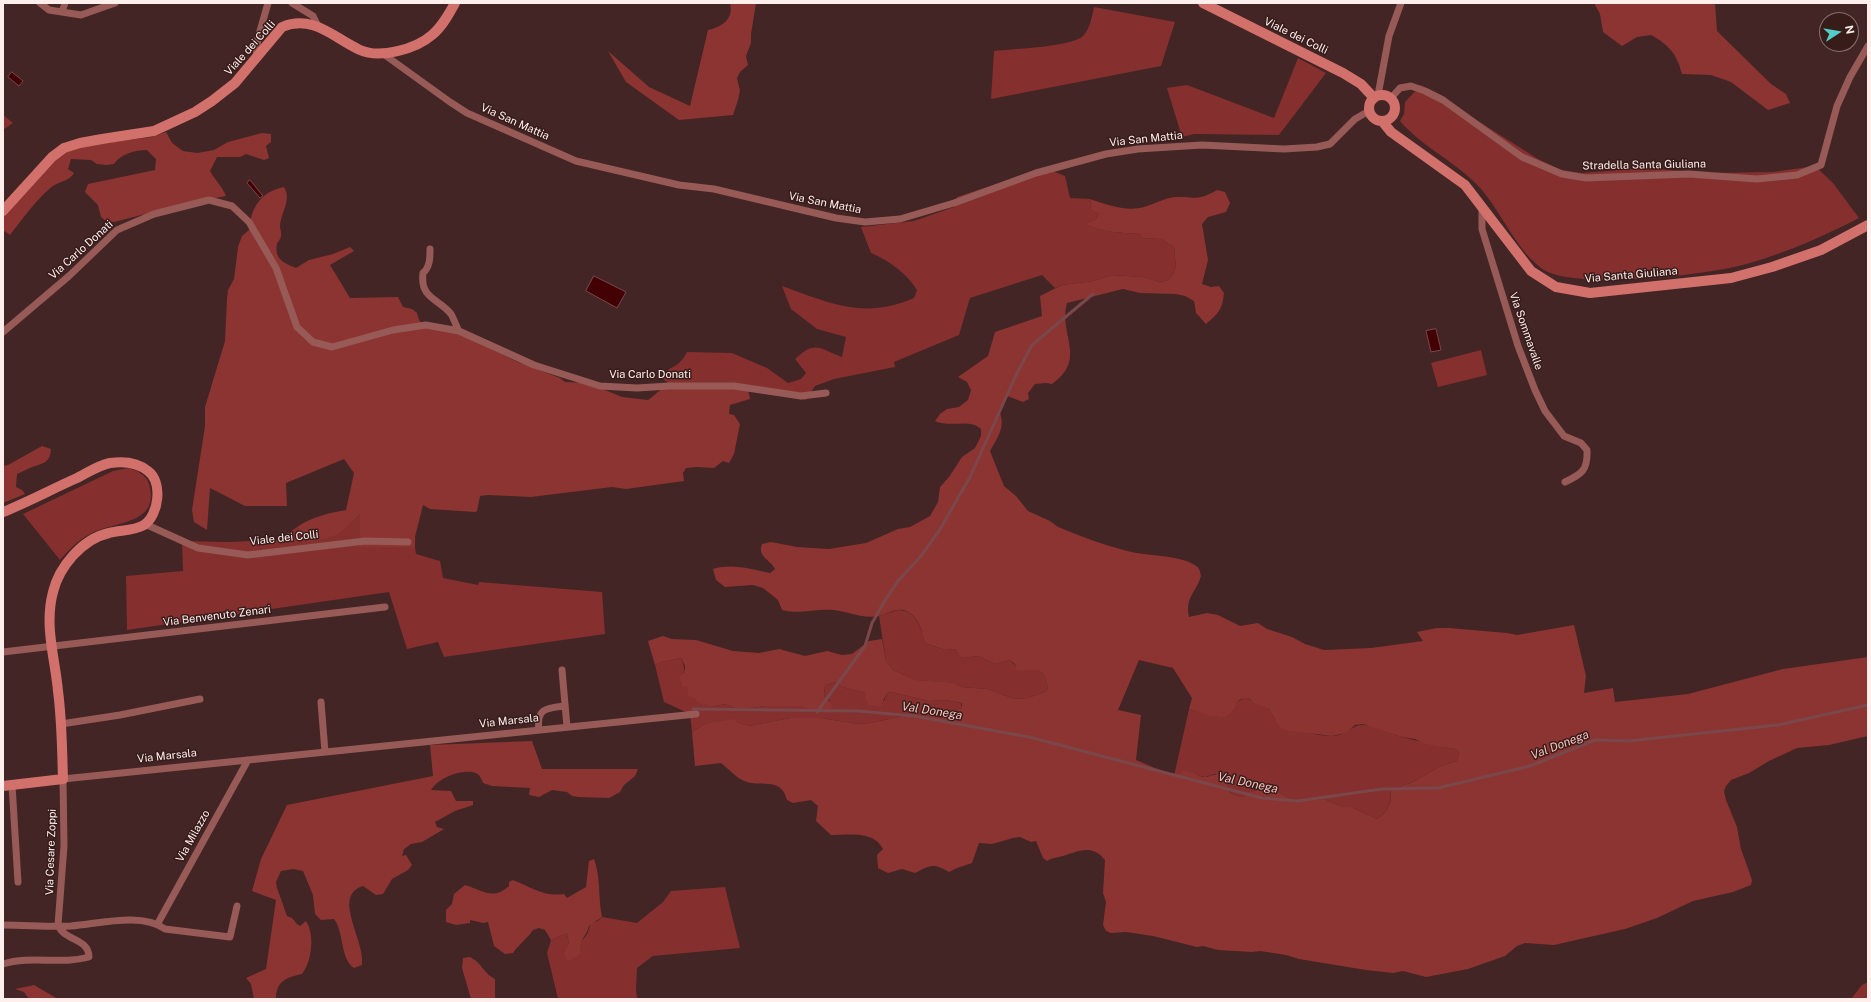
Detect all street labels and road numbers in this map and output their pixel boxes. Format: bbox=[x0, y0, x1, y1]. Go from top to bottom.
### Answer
street label: Viale dei Colli bbox=[1262, 15, 1330, 57]
street label: Viale dei Colli bbox=[222, 18, 278, 78]
street label: Via San Mattia bbox=[479, 101, 551, 143]
street label: Via San Mattia bbox=[1109, 129, 1183, 149]
street label: Stradella Santa Giuliana bbox=[1582, 157, 1706, 173]
street label: Via San Mattia bbox=[788, 189, 862, 217]
street label: Via Carlo Donati bbox=[46, 218, 116, 282]
street label: Via Santa Giuliana bbox=[1584, 264, 1678, 286]
street label: Via Sommavalle bbox=[1507, 290, 1545, 372]
street label: Via Carlo Donati bbox=[609, 368, 691, 382]
street label: Viale dei Colli bbox=[249, 528, 319, 548]
street label: Via Benvenuto Zenari bbox=[162, 603, 272, 629]
street label: Via Marsala bbox=[478, 711, 540, 731]
street label: Via Marsala bbox=[136, 746, 198, 766]
street label: Via Milazzo bbox=[173, 808, 213, 864]
street label: Via Cesare Zoppi bbox=[43, 809, 59, 895]

